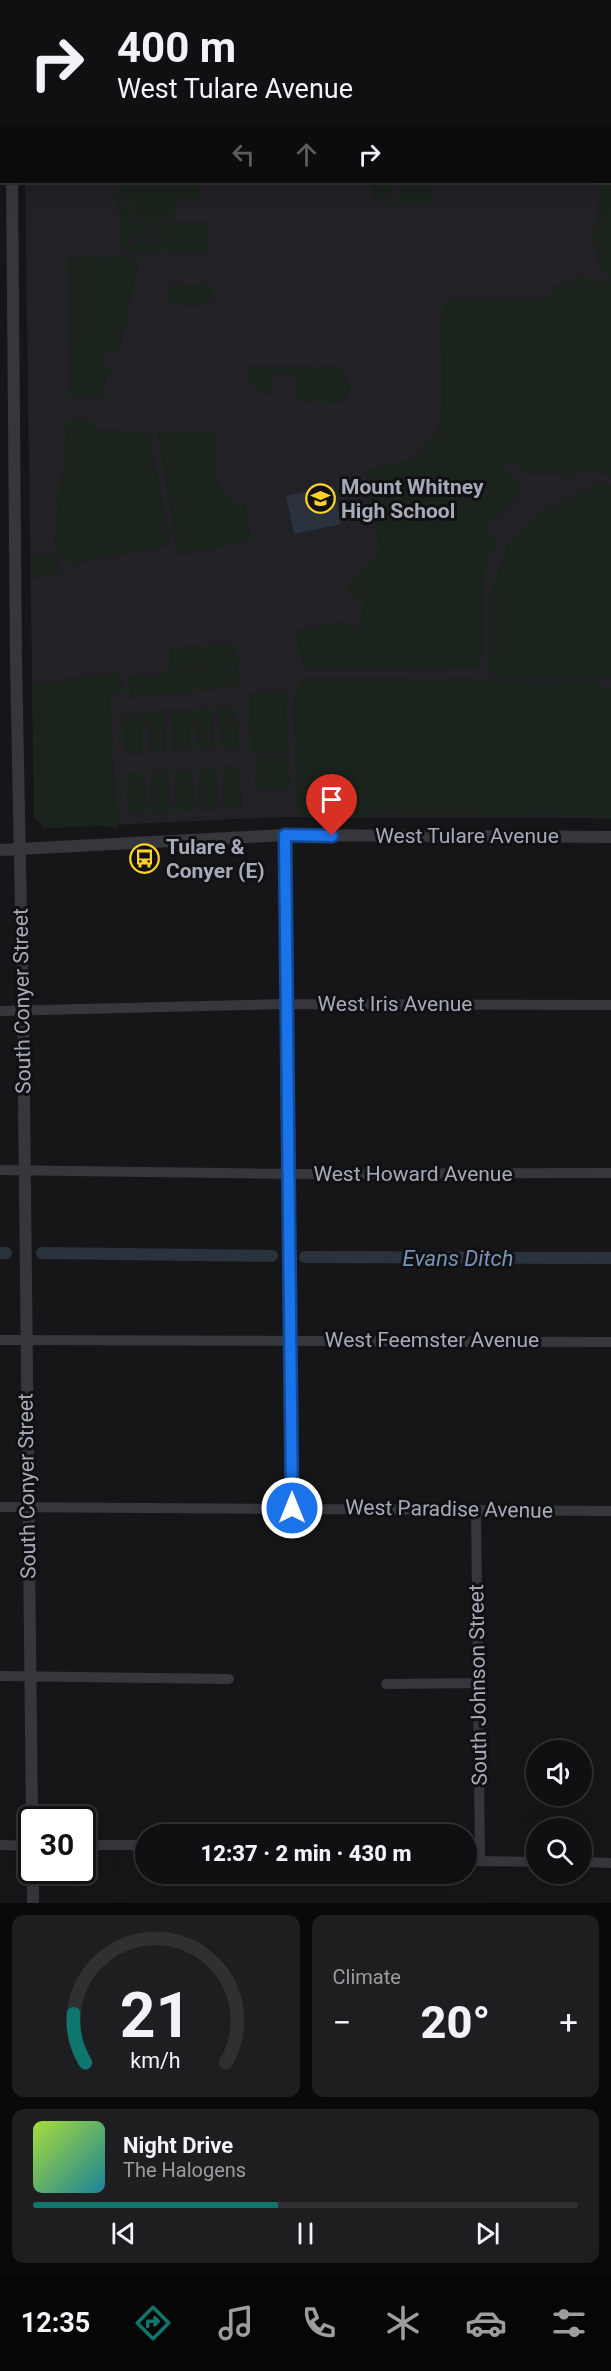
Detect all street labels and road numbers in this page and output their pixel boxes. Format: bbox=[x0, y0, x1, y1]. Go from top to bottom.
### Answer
street label: West Tulare Avenue bbox=[375, 824, 559, 848]
street label: South Conyer Street bbox=[8, 908, 36, 1094]
street label: West Iris Avenue bbox=[317, 992, 473, 1016]
street label: West Howard Avenue bbox=[313, 1162, 513, 1186]
street label: West Feemster Avenue bbox=[325, 1328, 539, 1352]
street label: South Conyer Street bbox=[13, 1393, 41, 1579]
street label: West Paradise Avenue bbox=[345, 1495, 553, 1523]
street label: South Johnson Street bbox=[464, 1584, 492, 1786]

